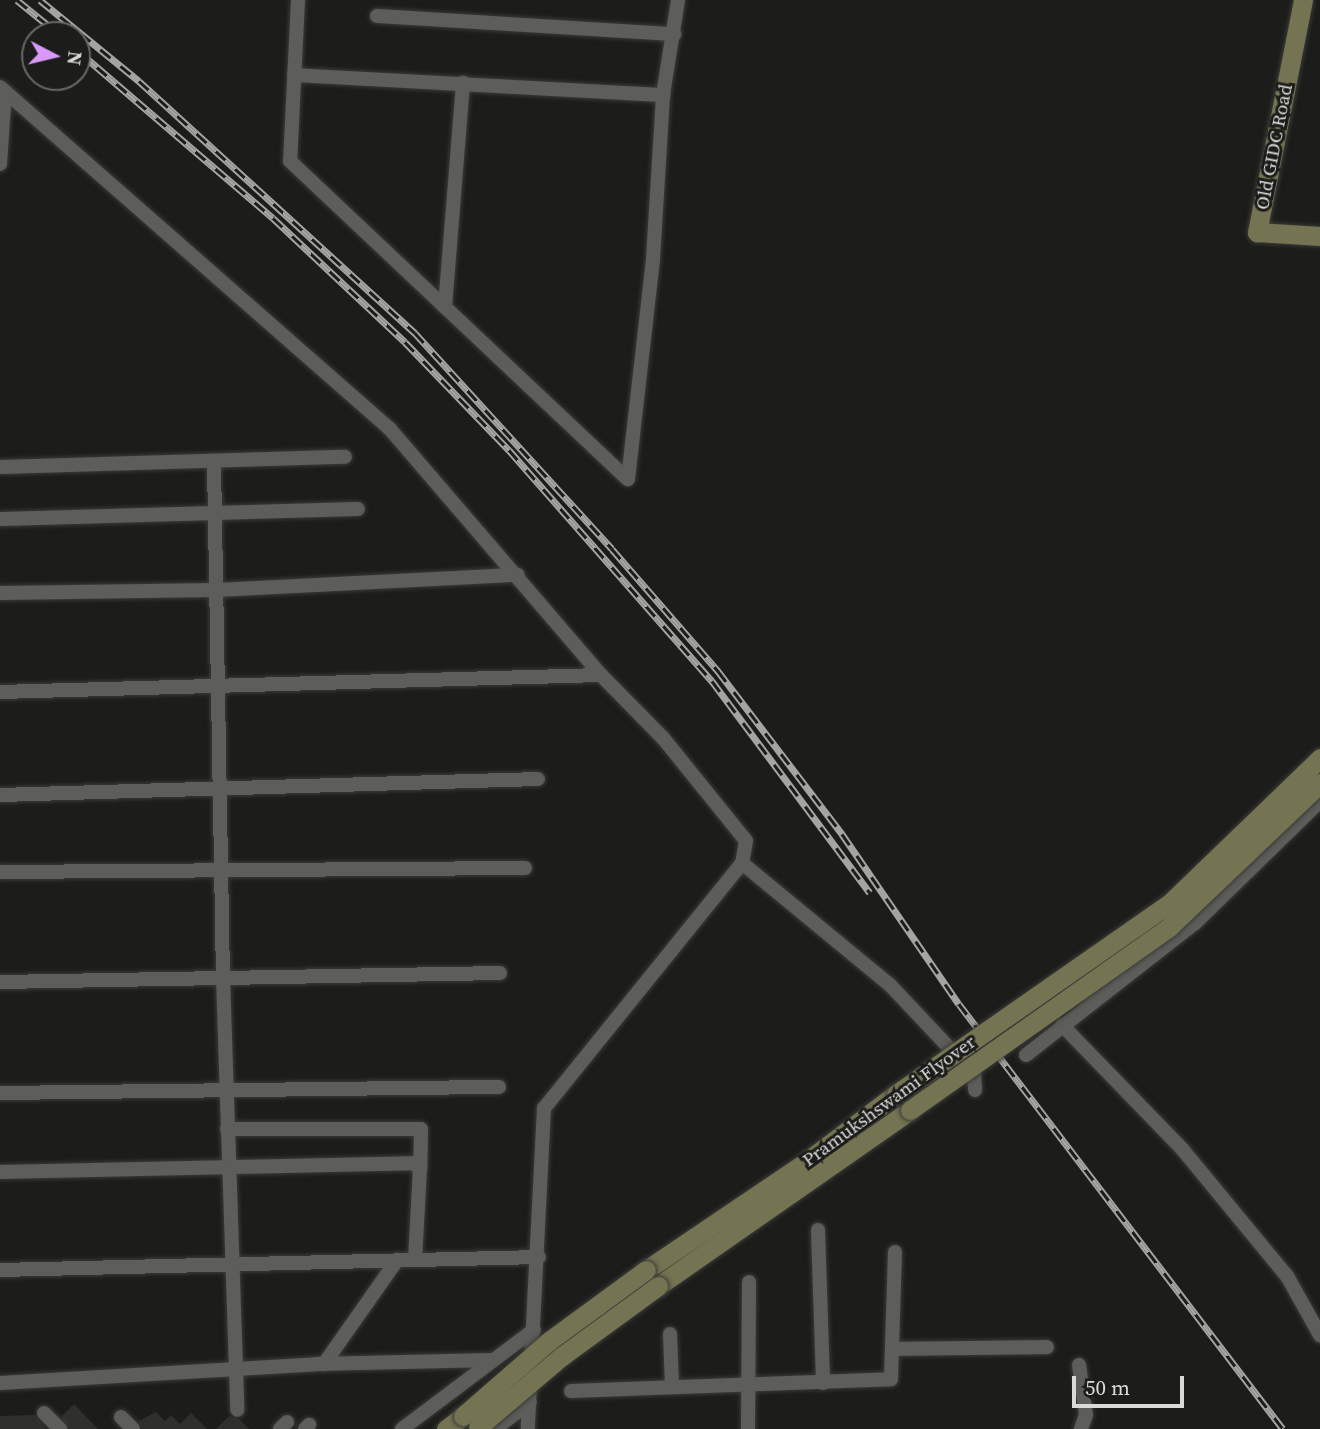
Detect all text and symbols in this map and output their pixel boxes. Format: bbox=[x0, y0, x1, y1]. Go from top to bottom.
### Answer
north arrow bbox=[21, 21, 91, 91]
text: N bbox=[61, 50, 89, 67]
street label: Old GIDC Road bbox=[1251, 82, 1297, 212]
street label: Pramukshswami Flyover bbox=[798, 1030, 980, 1172]
scale bar bbox=[1075, 1362, 1187, 1406]
text: 50 m bbox=[1085, 1373, 1130, 1402]

